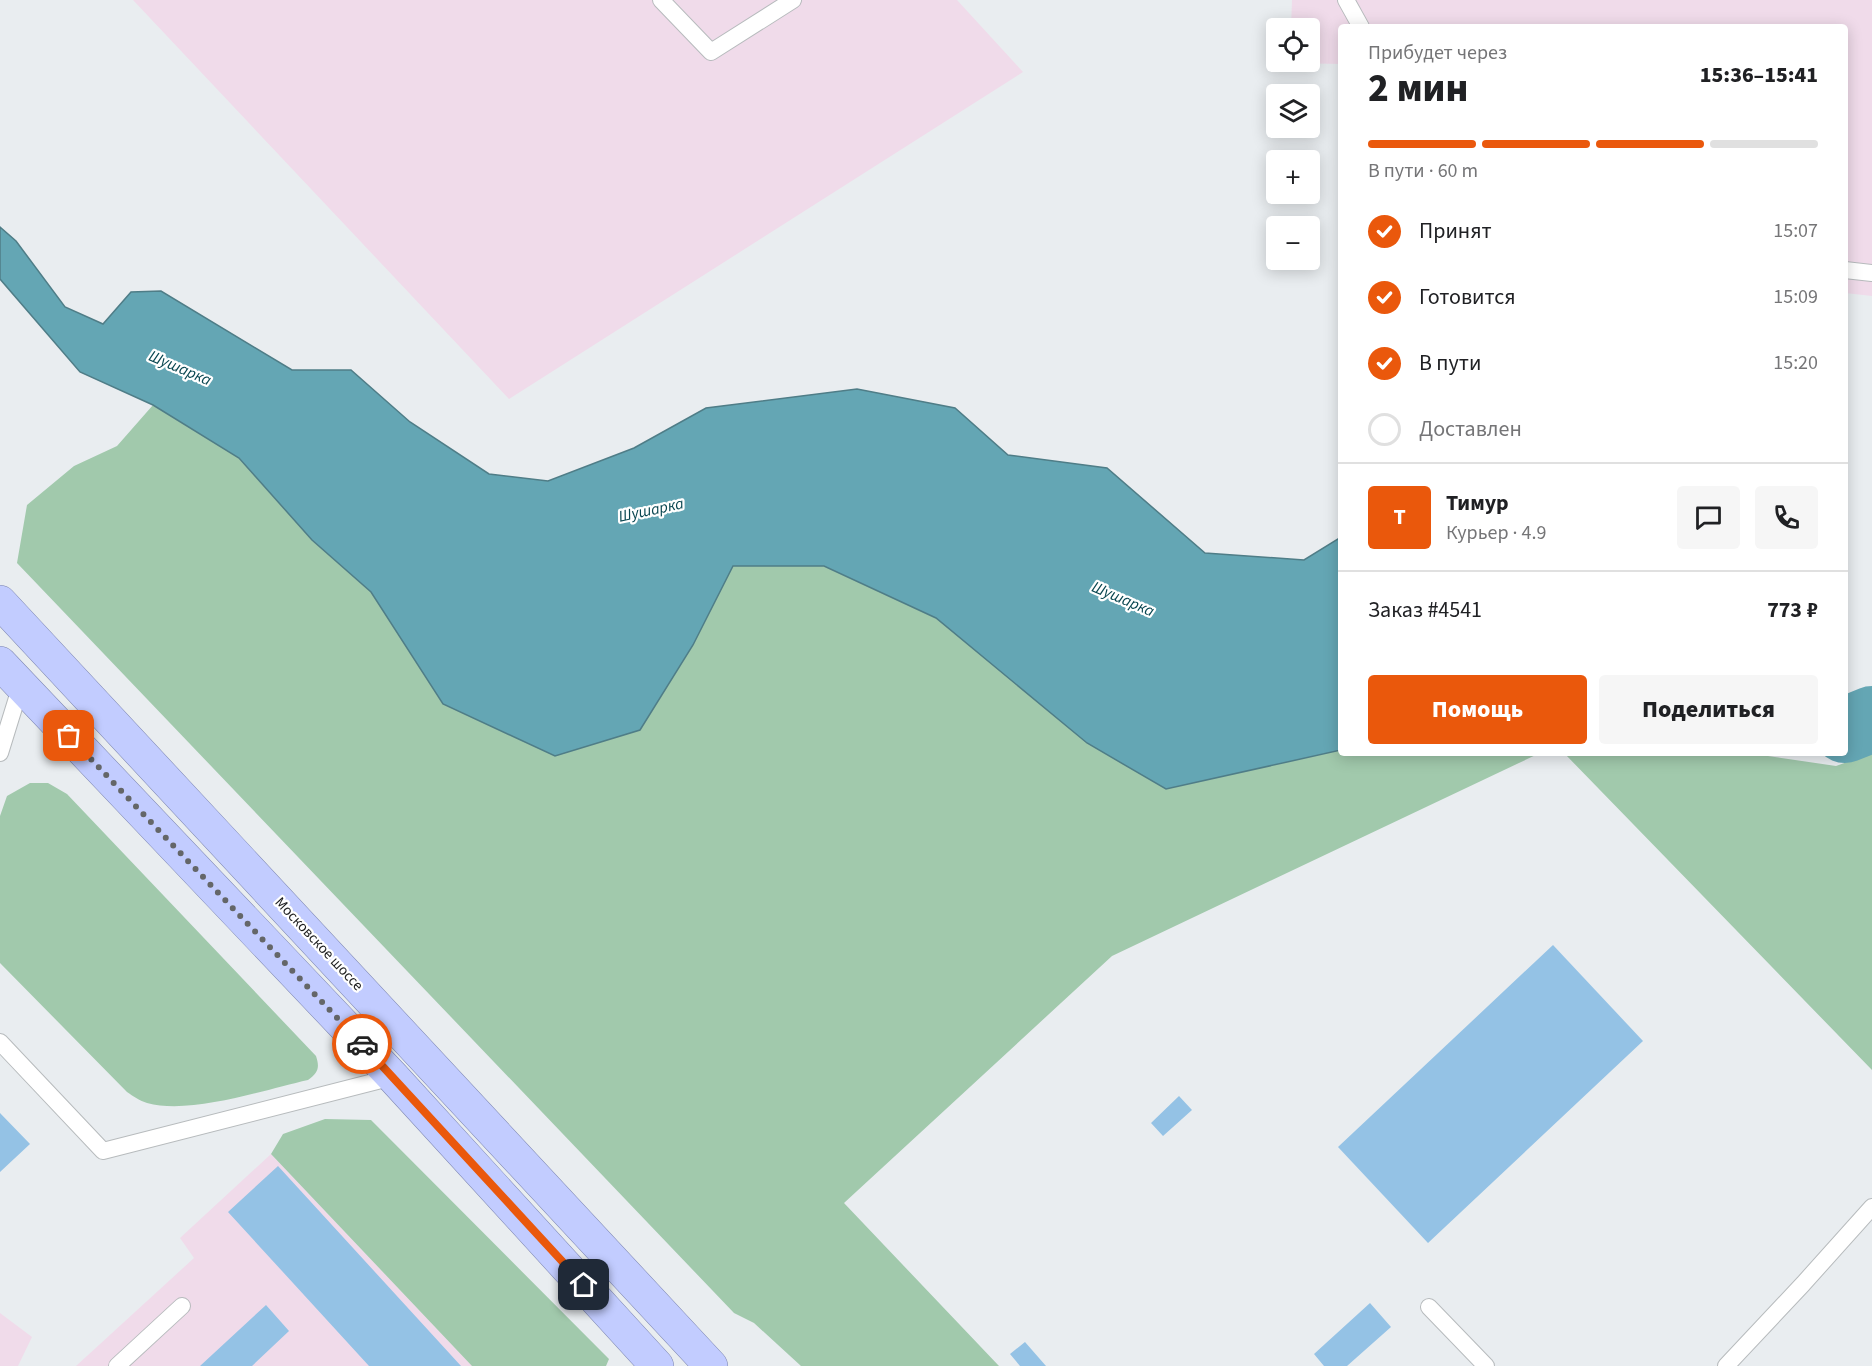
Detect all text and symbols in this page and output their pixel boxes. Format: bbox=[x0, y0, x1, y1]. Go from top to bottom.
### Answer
map controls bbox=[1266, 18, 1320, 270]
button: locate bbox=[1266, 18, 1320, 72]
text: Прибудет через bbox=[1368, 39, 1507, 67]
text: 15:36–15:41 bbox=[1700, 59, 1818, 91]
text: 2 мин bbox=[1368, 61, 1468, 117]
button: layers bbox=[1266, 84, 1320, 138]
button: + bbox=[1266, 150, 1320, 204]
text: В пути · 60 m bbox=[1368, 157, 1478, 185]
icon: check bbox=[1368, 215, 1401, 248]
text: Принят bbox=[1419, 215, 1492, 247]
button: − bbox=[1266, 216, 1320, 270]
text: 15:07 bbox=[1773, 217, 1818, 245]
icon: check bbox=[1368, 281, 1401, 314]
text: Готовится bbox=[1419, 281, 1516, 313]
text: 15:09 bbox=[1773, 283, 1818, 311]
water label: Шушарка bbox=[145, 345, 215, 391]
icon: check bbox=[1368, 347, 1401, 380]
text: В пути bbox=[1419, 347, 1481, 379]
text: 15:20 bbox=[1773, 349, 1818, 377]
text: Доставлен bbox=[1419, 413, 1522, 445]
button: chat bbox=[1677, 486, 1740, 549]
button: phone bbox=[1755, 486, 1818, 549]
text: Тимур bbox=[1446, 487, 1509, 519]
water label: Шушарка bbox=[616, 492, 686, 528]
text: Т bbox=[1393, 501, 1406, 533]
text: Курьер · 4.9 bbox=[1446, 519, 1546, 547]
water label: Шушарка bbox=[1088, 576, 1158, 622]
text: Заказ #4541 bbox=[1368, 594, 1482, 626]
text: 773 ₽ bbox=[1767, 594, 1818, 626]
button: Помощь bbox=[1368, 675, 1587, 744]
button: Поделиться bbox=[1599, 675, 1818, 744]
pin bbox=[43, 710, 94, 761]
icon: bag bbox=[52, 719, 85, 752]
street label: Московское шоссе bbox=[270, 893, 368, 995]
courier bbox=[332, 1014, 392, 1074]
icon: car bbox=[346, 1028, 379, 1061]
pin bbox=[558, 1259, 609, 1310]
icon: home bbox=[567, 1268, 600, 1301]

